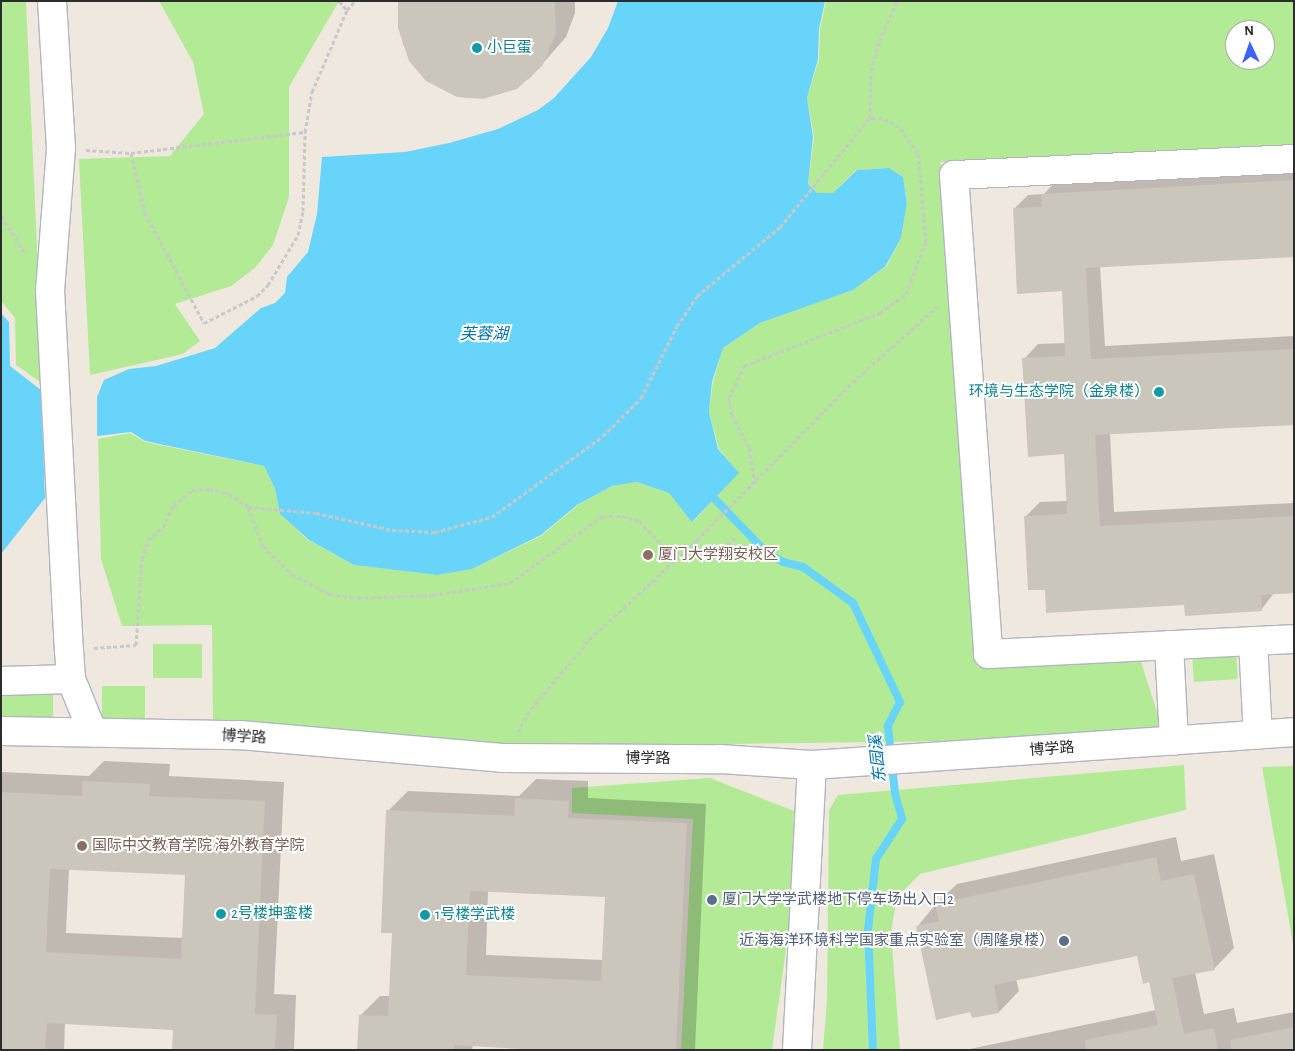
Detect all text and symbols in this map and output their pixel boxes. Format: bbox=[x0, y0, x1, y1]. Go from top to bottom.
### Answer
north arrow bbox=[1225, 20, 1275, 70]
text: N bbox=[1244, 24, 1254, 38]
place label: 小巨蛋 bbox=[487, 39, 532, 57]
marker: 小巨蛋 bbox=[471, 42, 483, 54]
water label: 芙蓉湖 bbox=[460, 324, 508, 344]
place label: 环境与生态学院（金泉楼） bbox=[969, 383, 1149, 401]
marker: 环境与生态学院（金泉楼） bbox=[1153, 386, 1165, 398]
place label: 厦门大学翔安校区 bbox=[658, 546, 778, 564]
marker: 厦门大学翔安校区 bbox=[642, 549, 654, 561]
street label: 博学路 bbox=[221, 727, 267, 747]
water label: 东园溪 bbox=[866, 734, 890, 784]
street label: 博学路 bbox=[1029, 738, 1075, 760]
street label: 博学路 bbox=[626, 750, 670, 768]
place label: 国际中文教育学院 海外教育学院 bbox=[92, 837, 304, 855]
marker: 国际中文教育学院 海外教育学院 bbox=[76, 840, 88, 852]
place label: 厦门大学学武楼地下停车场出入口2 bbox=[722, 891, 954, 909]
marker: 厦门大学学武楼地下停车场出入口2 bbox=[706, 894, 718, 906]
place label: 2号楼坤銮楼 bbox=[231, 905, 313, 923]
place label: 1号楼学武楼 bbox=[435, 906, 515, 924]
marker: 2号楼坤銮楼 bbox=[215, 908, 227, 920]
marker: 1号楼学武楼 bbox=[419, 909, 431, 921]
place label: 近海海洋环境科学国家重点实验室（周隆泉楼） bbox=[739, 932, 1054, 950]
marker: 近海海洋环境科学国家重点实验室（周隆泉楼） bbox=[1058, 935, 1070, 947]

